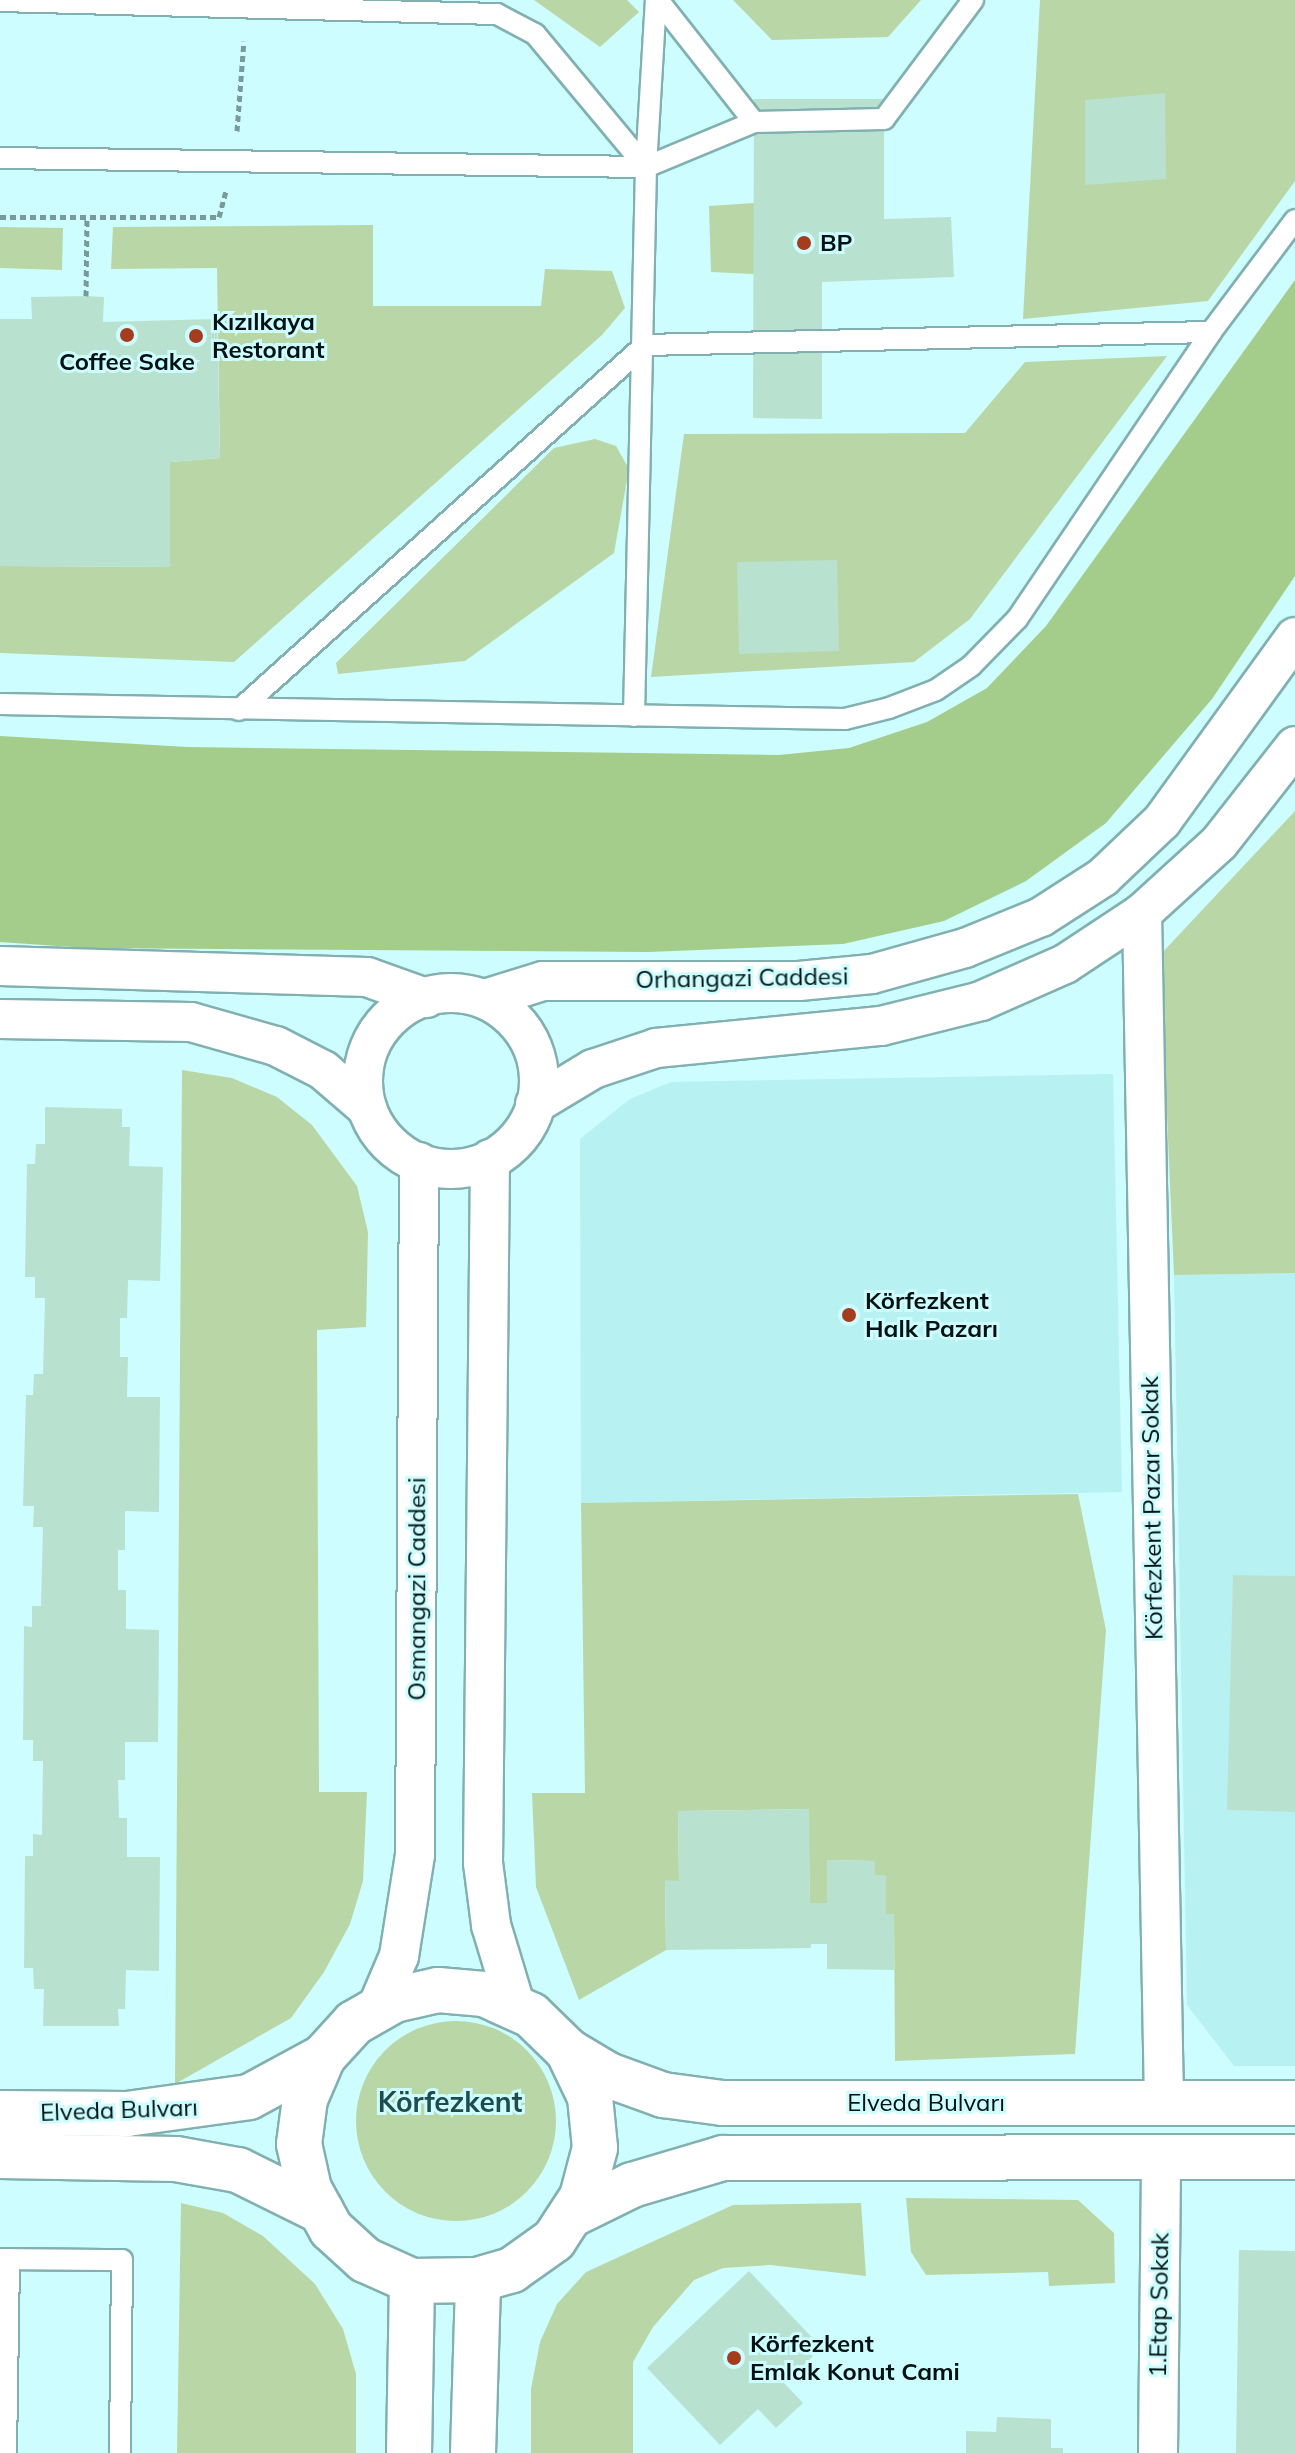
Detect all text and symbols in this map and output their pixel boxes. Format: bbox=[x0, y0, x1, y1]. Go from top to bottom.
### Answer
place label: BP bbox=[820, 229, 853, 257]
marker: BP bbox=[795, 234, 813, 252]
place label: Kızılkaya Restorant bbox=[212, 308, 325, 364]
marker: Coffee Sake bbox=[118, 326, 136, 344]
marker: Kızılkaya Restorant bbox=[187, 327, 205, 345]
place label: Coffee Sake bbox=[59, 348, 195, 376]
street label: Orhangazi Caddesi bbox=[635, 962, 849, 994]
place label: Körfezkent Halk Pazarı bbox=[865, 1287, 998, 1343]
marker: Körfezkent Halk Pazarı bbox=[840, 1306, 858, 1324]
street label: Körfezkent Pazar Sokak bbox=[1135, 1376, 1169, 1640]
street label: Osmangazi Caddesi bbox=[403, 1477, 431, 1701]
district label: Körfezkent bbox=[378, 2085, 522, 2119]
street label: Elveda Bulvarı bbox=[847, 2089, 1005, 2117]
street label: Elveda Bulvarı bbox=[40, 2093, 198, 2127]
street label: 1.Etap Sokak bbox=[1143, 2232, 1175, 2378]
place label: Körfezkent Emlak Konut Cami bbox=[750, 2330, 960, 2386]
marker: Körfezkent Emlak Konut Cami bbox=[725, 2349, 743, 2367]

